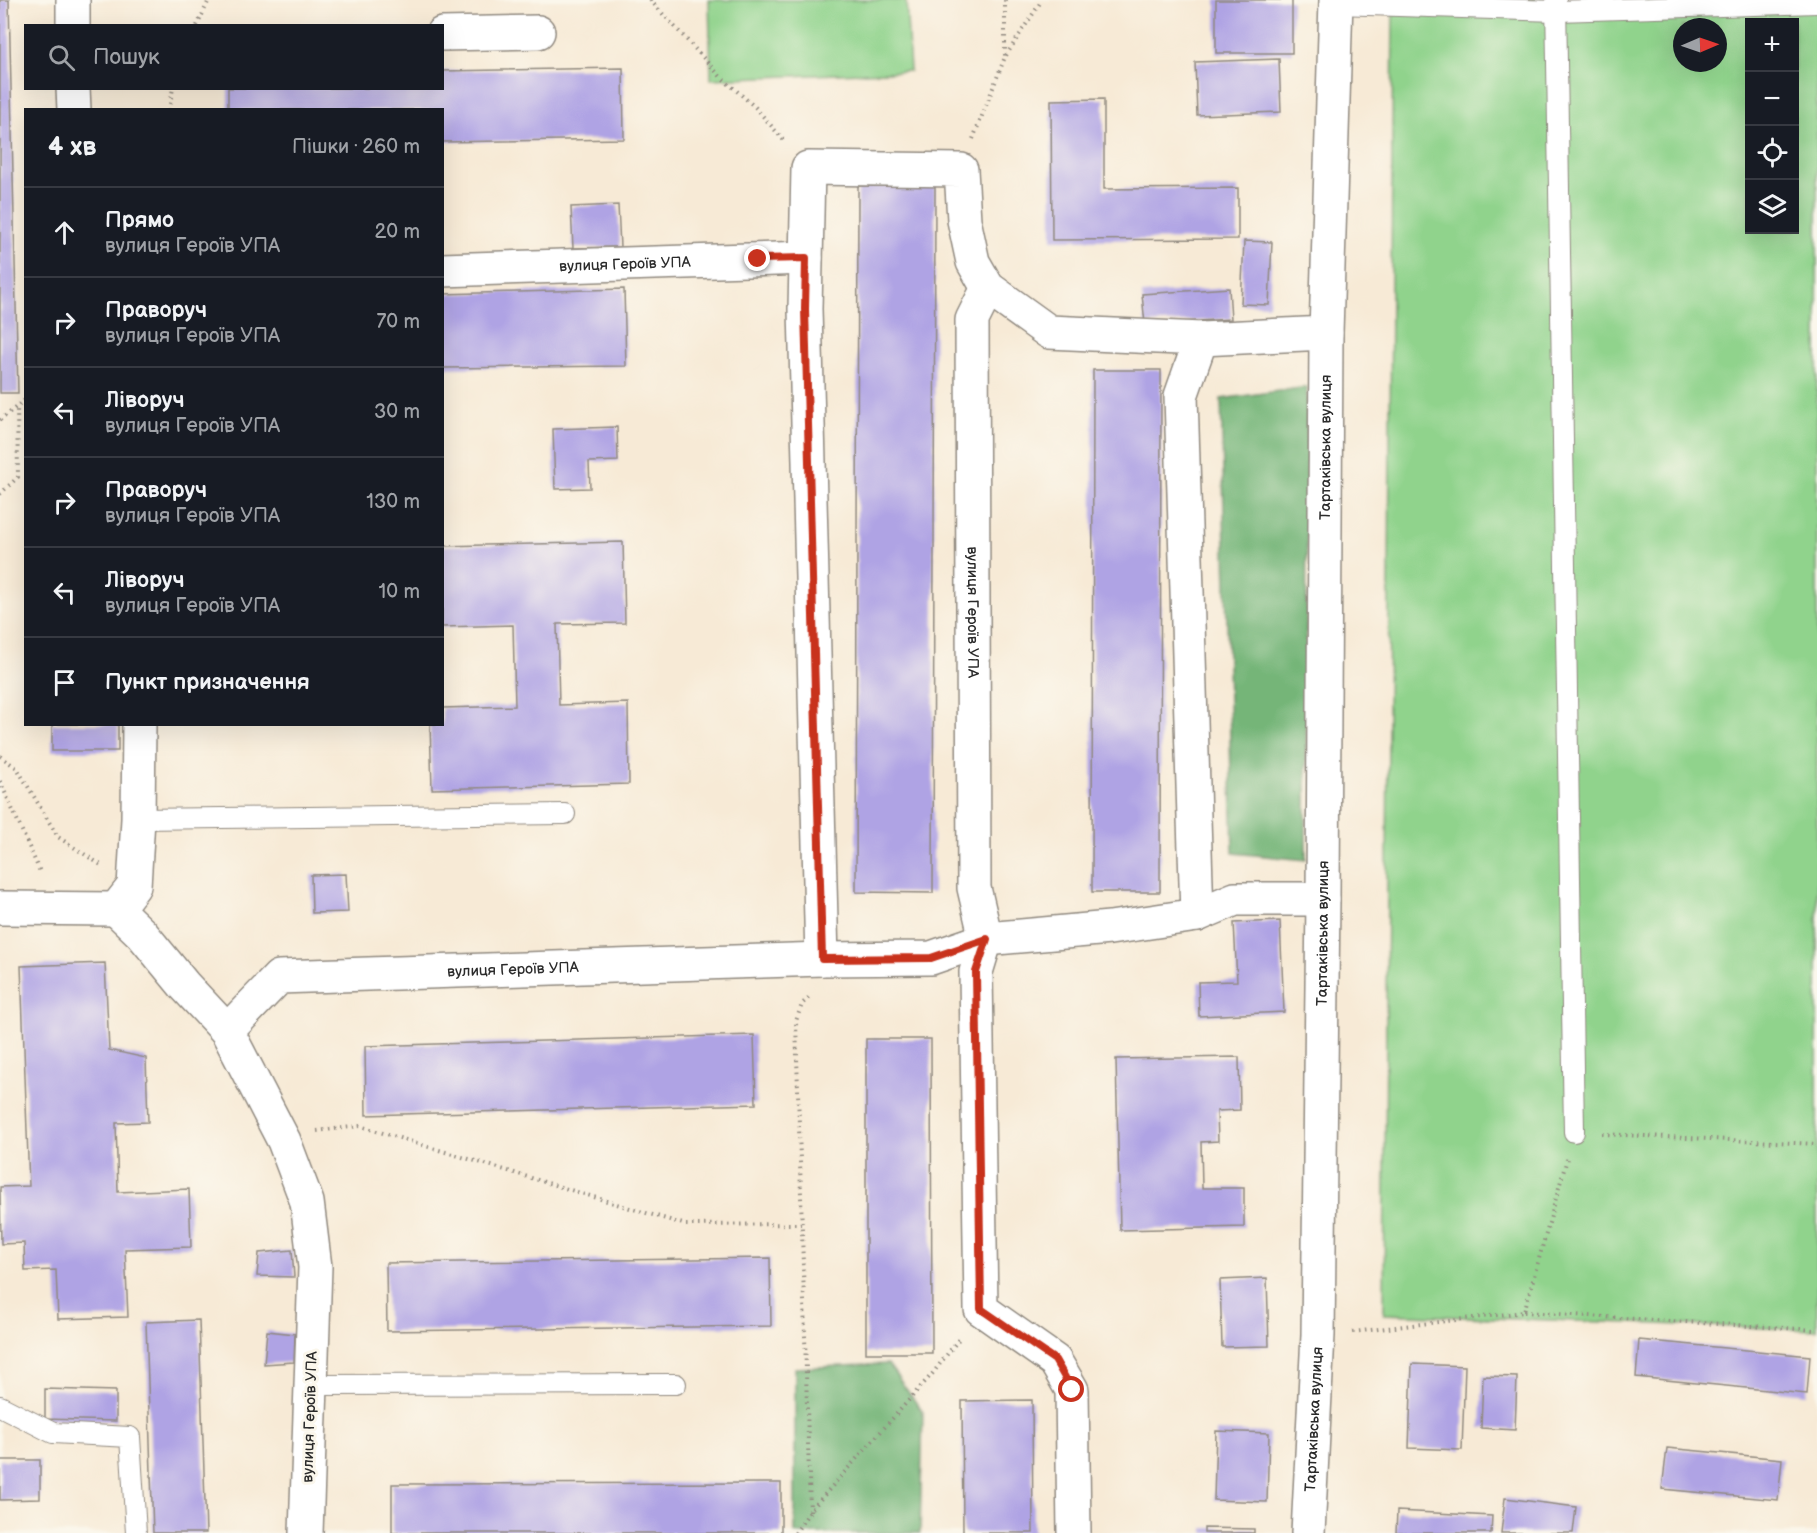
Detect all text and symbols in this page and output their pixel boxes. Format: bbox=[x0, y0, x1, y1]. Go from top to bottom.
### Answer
north arrow bbox=[1673, 18, 1727, 72]
map controls bbox=[1745, 18, 1799, 234]
button: + bbox=[1745, 18, 1799, 72]
search box bbox=[24, 24, 444, 90]
icon: search bbox=[45, 41, 78, 74]
text: Пошук bbox=[93, 44, 160, 71]
button: − bbox=[1745, 72, 1799, 126]
button: locate bbox=[1745, 126, 1799, 180]
text: 4 хв bbox=[48, 132, 96, 163]
text: Пішки · 260 m bbox=[292, 135, 420, 159]
button: layers bbox=[1745, 180, 1799, 234]
text: Прямо bbox=[105, 207, 174, 234]
icon: ahead bbox=[48, 216, 81, 249]
text: 20 m bbox=[375, 220, 420, 244]
text: вулиця Героїв УПА bbox=[105, 234, 280, 258]
route end bbox=[744, 245, 770, 271]
street label: вулиця Героїв УПА bbox=[559, 252, 692, 276]
text: Праворуч bbox=[105, 297, 207, 324]
icon: right bbox=[48, 306, 81, 339]
text: 70 m bbox=[376, 310, 420, 334]
text: вулиця Героїв УПА bbox=[105, 324, 280, 348]
street label: Тартаківська вулиця bbox=[1316, 375, 1335, 520]
text: Ліворуч bbox=[105, 387, 185, 414]
icon: left bbox=[48, 396, 81, 429]
text: 30 m bbox=[374, 400, 420, 424]
text: вулиця Героїв УПА bbox=[105, 414, 280, 438]
text: Праворуч bbox=[105, 477, 207, 504]
icon: right bbox=[48, 486, 81, 519]
text: 130 m bbox=[366, 490, 420, 514]
text: вулиця Героїв УПА bbox=[105, 504, 280, 528]
street label: вулиця Героїв УПА bbox=[963, 546, 983, 679]
text: Ліворуч bbox=[105, 567, 185, 594]
icon: left bbox=[48, 576, 81, 609]
text: 10 m bbox=[379, 580, 420, 604]
text: вулиця Героїв УПА bbox=[105, 594, 280, 618]
icon: arrive bbox=[48, 666, 81, 699]
text: Пункт призначення bbox=[105, 669, 310, 696]
street label: Тартаківська вулиця bbox=[1312, 861, 1333, 1006]
street label: вулиця Героїв УПА bbox=[447, 958, 580, 981]
street label: Тартаківська вулиця bbox=[1301, 1346, 1327, 1492]
street label: вулиця Героїв УПА bbox=[298, 1350, 322, 1483]
route start bbox=[1058, 1376, 1084, 1402]

